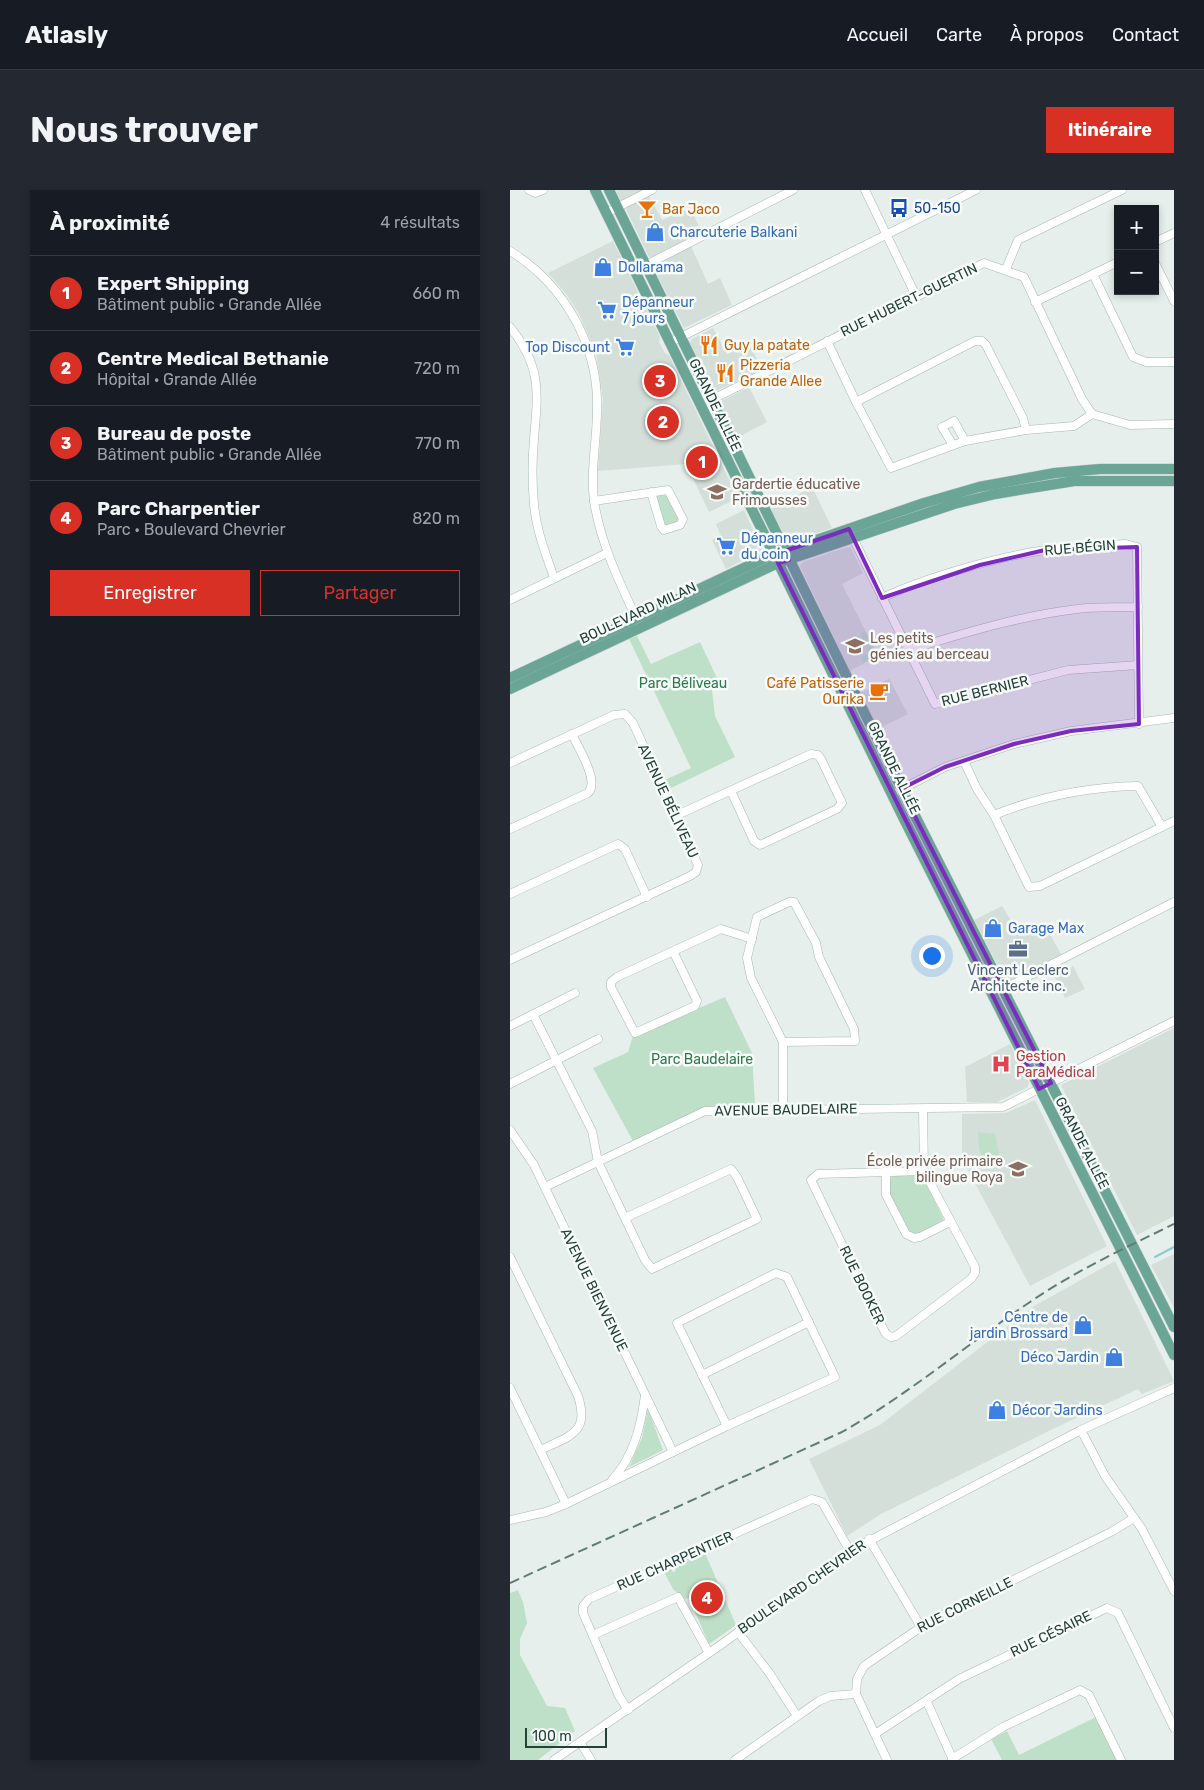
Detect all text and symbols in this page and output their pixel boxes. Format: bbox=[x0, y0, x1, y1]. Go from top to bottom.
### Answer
text: Atlasly bbox=[25, 21, 108, 49]
text: Accueil bbox=[847, 24, 908, 46]
text: Carte bbox=[936, 24, 982, 46]
text: À propos bbox=[1010, 24, 1084, 46]
text: Contact bbox=[1112, 24, 1179, 46]
button: Itinéraire bbox=[1046, 107, 1174, 153]
text: Nous trouver bbox=[30, 109, 258, 151]
bus stop icon: 50-150 bbox=[888, 197, 910, 219]
bar icon: Bar Jaco bbox=[636, 198, 658, 220]
place label: 50-150 bbox=[914, 200, 961, 217]
place label: Bar Jaco bbox=[662, 201, 720, 218]
map controls bbox=[1114, 205, 1159, 295]
button: + bbox=[1114, 205, 1159, 250]
text: À proximité bbox=[50, 210, 170, 235]
text: 4 résultats bbox=[380, 213, 460, 232]
shop icon: Charcuterie Balkani bbox=[644, 221, 666, 243]
place label: Charcuterie Balkani bbox=[670, 224, 797, 241]
button: − bbox=[1114, 250, 1159, 295]
shop icon: Dollarama bbox=[592, 256, 614, 278]
place label: Dollarama bbox=[618, 259, 683, 276]
street label: RUE HUBERT-GUERTIN bbox=[838, 259, 980, 341]
text: Expert Shipping bbox=[97, 272, 249, 295]
text: 1 bbox=[62, 284, 70, 303]
text: 660 m bbox=[412, 284, 460, 303]
place label: Dépanneur 7 jours bbox=[622, 294, 695, 327]
text: Bâtiment public · Grande Allée bbox=[97, 295, 322, 314]
supermarket icon: Dépanneur 7 jours bbox=[596, 299, 618, 321]
restaurant icon: Guy la patate bbox=[698, 334, 720, 356]
supermarket icon: Top Discount bbox=[614, 336, 636, 358]
place label: Guy la patate bbox=[724, 337, 810, 354]
place label: Top Discount bbox=[525, 339, 611, 356]
text: Centre Medical Bethanie bbox=[97, 347, 329, 370]
street label: GRANDE ALLÉE bbox=[685, 355, 746, 454]
place label: Pizzeria Grande Allee bbox=[740, 357, 822, 390]
text: 2 bbox=[61, 359, 71, 378]
text: 720 m bbox=[414, 359, 460, 378]
pin: 3 bbox=[644, 362, 676, 400]
restaurant icon: Pizzeria Grande Allee bbox=[714, 362, 736, 384]
text: Hôpital · Grande Allée bbox=[97, 370, 257, 389]
pin: 2 bbox=[647, 403, 679, 441]
text: Bureau de poste bbox=[97, 422, 251, 445]
text: 3 bbox=[61, 434, 71, 453]
text: 770 m bbox=[415, 434, 460, 453]
pin: 1 bbox=[686, 443, 718, 481]
text: Bâtiment public · Grande Allée bbox=[97, 445, 322, 464]
place label: Gardertie éducative Frimousses bbox=[732, 476, 860, 509]
school or university icon: Gardertie éducative Frimousses bbox=[706, 481, 728, 503]
text: Parc Charpentier bbox=[97, 497, 260, 520]
text: 4 bbox=[61, 509, 71, 528]
text: 820 m bbox=[412, 509, 460, 528]
text: Parc · Boulevard Chevrier bbox=[97, 520, 286, 539]
place label: Dépanneur du coin bbox=[741, 530, 814, 563]
supermarket icon: Dépanneur du coin bbox=[715, 535, 737, 557]
street label: RUE BÉGIN bbox=[1043, 535, 1116, 560]
button: Enregistrer bbox=[50, 570, 250, 616]
button: Partager bbox=[260, 570, 460, 616]
street label: BOULEVARD MILAN bbox=[577, 578, 699, 648]
place label: Les petits génies au berceau bbox=[870, 630, 989, 663]
school or university icon: Les petits génies au berceau bbox=[844, 635, 866, 657]
street label: RUE BERNIER bbox=[940, 672, 1030, 710]
park label: Parc Béliveau bbox=[639, 675, 727, 692]
place label: Café Patisserie Ourika bbox=[766, 675, 864, 708]
cafe icon: Café Patisserie Ourika bbox=[868, 680, 890, 702]
street label: GRANDE ALLÉE bbox=[864, 718, 925, 817]
street label: AVENUE BÉLIVEAU bbox=[634, 741, 703, 861]
shop icon: Garage Max bbox=[982, 917, 1004, 939]
place label: Garage Max bbox=[1008, 920, 1085, 937]
office icon: Vincent Leclerc Architecte inc. bbox=[1007, 938, 1029, 960]
your location bbox=[919, 943, 945, 969]
place label: Vincent Leclerc Architecte inc. bbox=[967, 962, 1069, 995]
place label: Gestion ParaMédical bbox=[1016, 1048, 1095, 1081]
park label: Parc Baudelaire bbox=[651, 1051, 753, 1068]
hospital icon: Gestion ParaMédical bbox=[990, 1053, 1012, 1075]
street label: GRANDE ALLÉE bbox=[1051, 1094, 1113, 1192]
street label: AVENUE BAUDELAIRE bbox=[714, 1100, 858, 1120]
place label: École privée primaire bilingue Roya bbox=[867, 1152, 1003, 1186]
school or university icon: École privée primaire bilingue Roya bbox=[1007, 1158, 1029, 1180]
street label: AVENUE BIENVENUE bbox=[557, 1226, 631, 1354]
street label: RUE BOOKER bbox=[836, 1243, 888, 1327]
place label: Centre de jardin Brossard bbox=[969, 1309, 1068, 1342]
shop icon: Centre de jardin Brossard bbox=[1072, 1314, 1094, 1336]
shop icon: Déco Jardin bbox=[1103, 1346, 1125, 1368]
place label: Déco Jardin bbox=[1020, 1349, 1099, 1366]
shop icon: Décor Jardins bbox=[986, 1399, 1008, 1421]
place label: Décor Jardins bbox=[1012, 1402, 1103, 1419]
street label: RUE CHARPENTIER bbox=[614, 1528, 736, 1594]
street label: BOULEVARD CHEVRIER bbox=[735, 1536, 869, 1638]
street label: RUE CORNEILLE bbox=[914, 1574, 1016, 1636]
pin: 4 bbox=[691, 1579, 723, 1617]
street label: RUE CÉSAIRE bbox=[1007, 1606, 1094, 1661]
scale bar bbox=[525, 1725, 608, 1748]
text: 100 m bbox=[532, 1728, 572, 1745]

